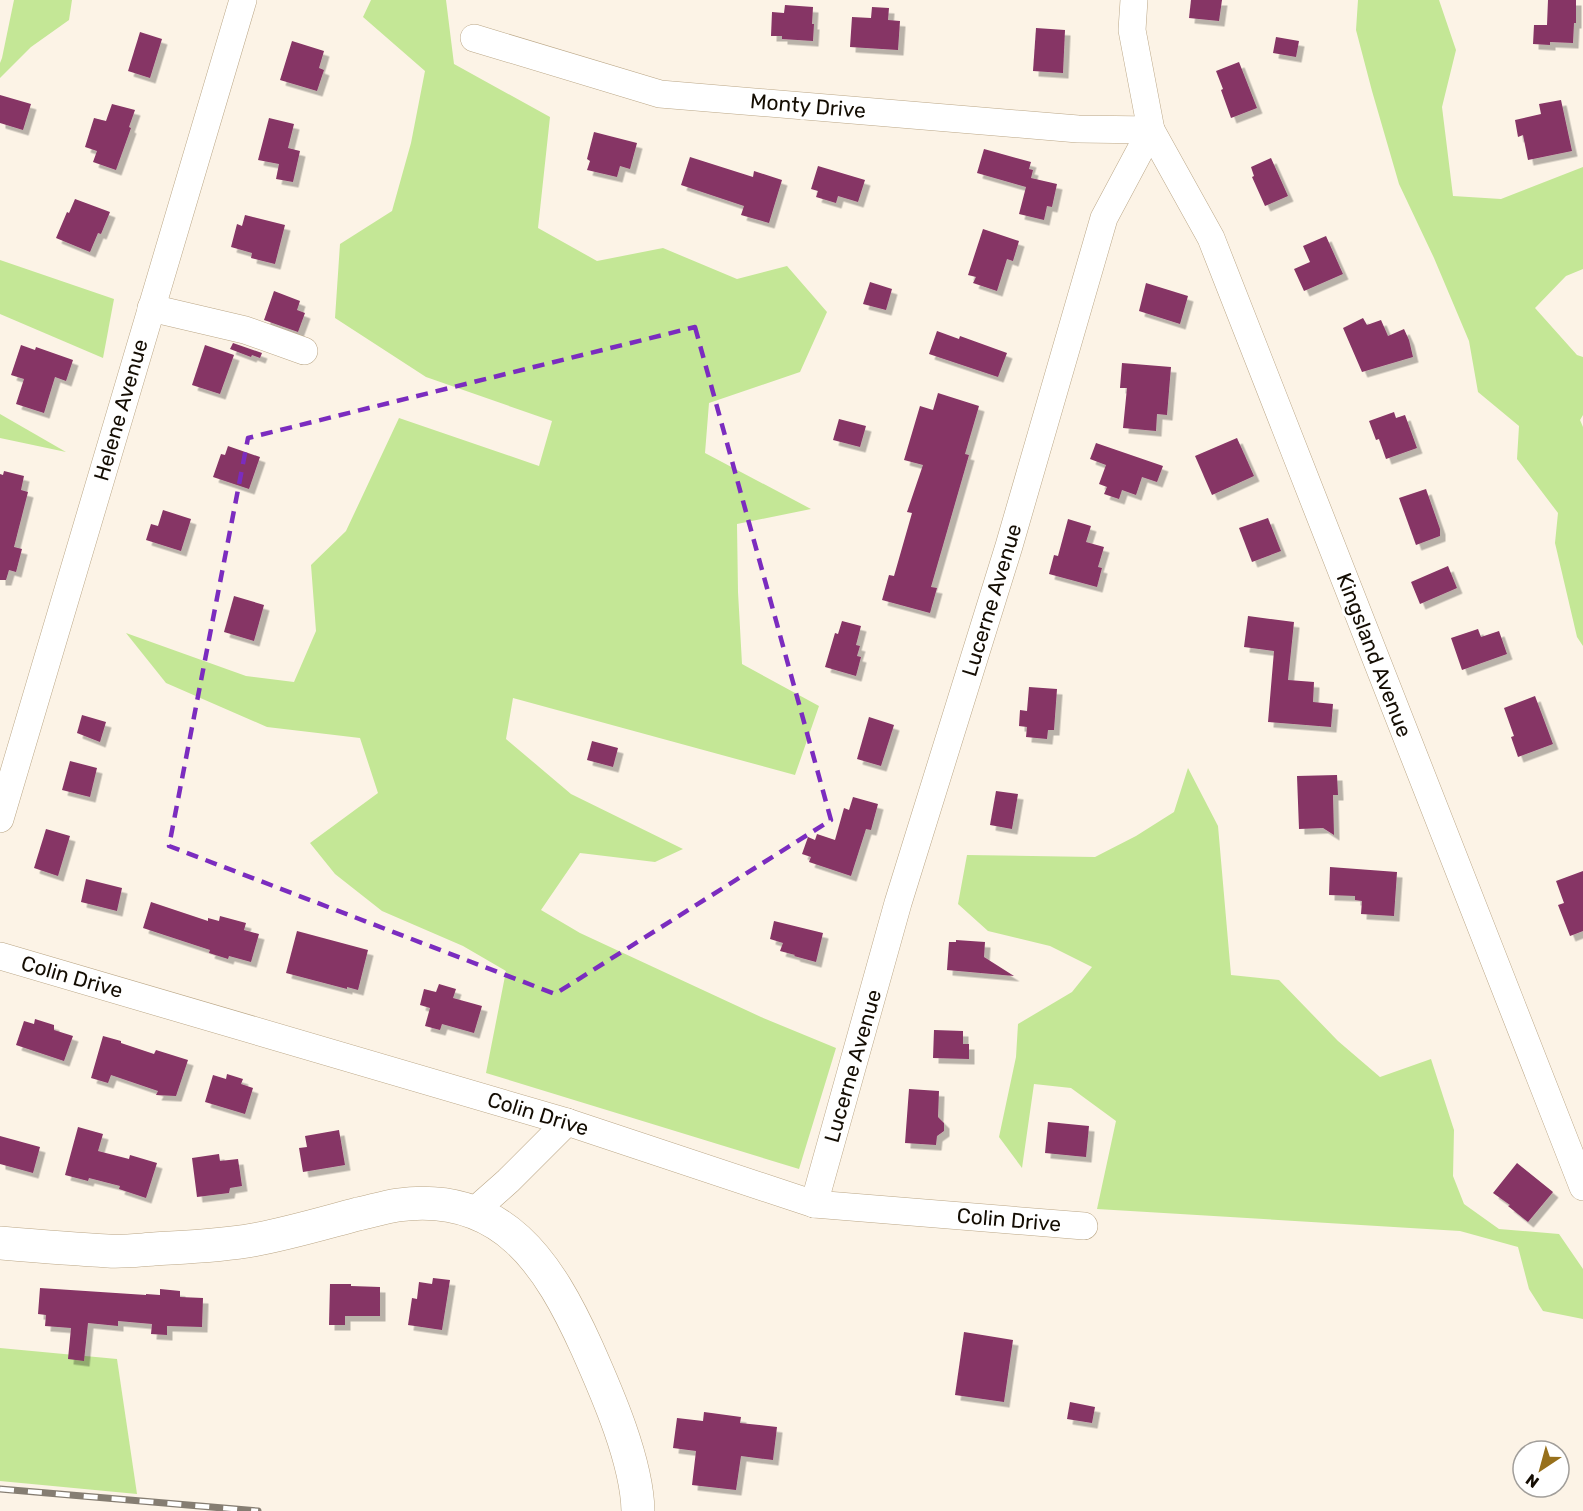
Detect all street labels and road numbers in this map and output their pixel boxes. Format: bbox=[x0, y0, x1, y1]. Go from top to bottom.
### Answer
street label: Monty Drive bbox=[749, 88, 867, 123]
street label: Helene Avenue bbox=[88, 336, 153, 484]
street label: Lucerne Avenue bbox=[956, 521, 1027, 679]
street label: Kingsland Avenue bbox=[1332, 569, 1417, 740]
street label: Colin Drive bbox=[18, 950, 126, 1003]
street label: Lucerne Avenue bbox=[819, 986, 886, 1145]
street label: Colin Drive bbox=[484, 1086, 592, 1141]
street label: Colin Drive bbox=[956, 1202, 1062, 1237]

